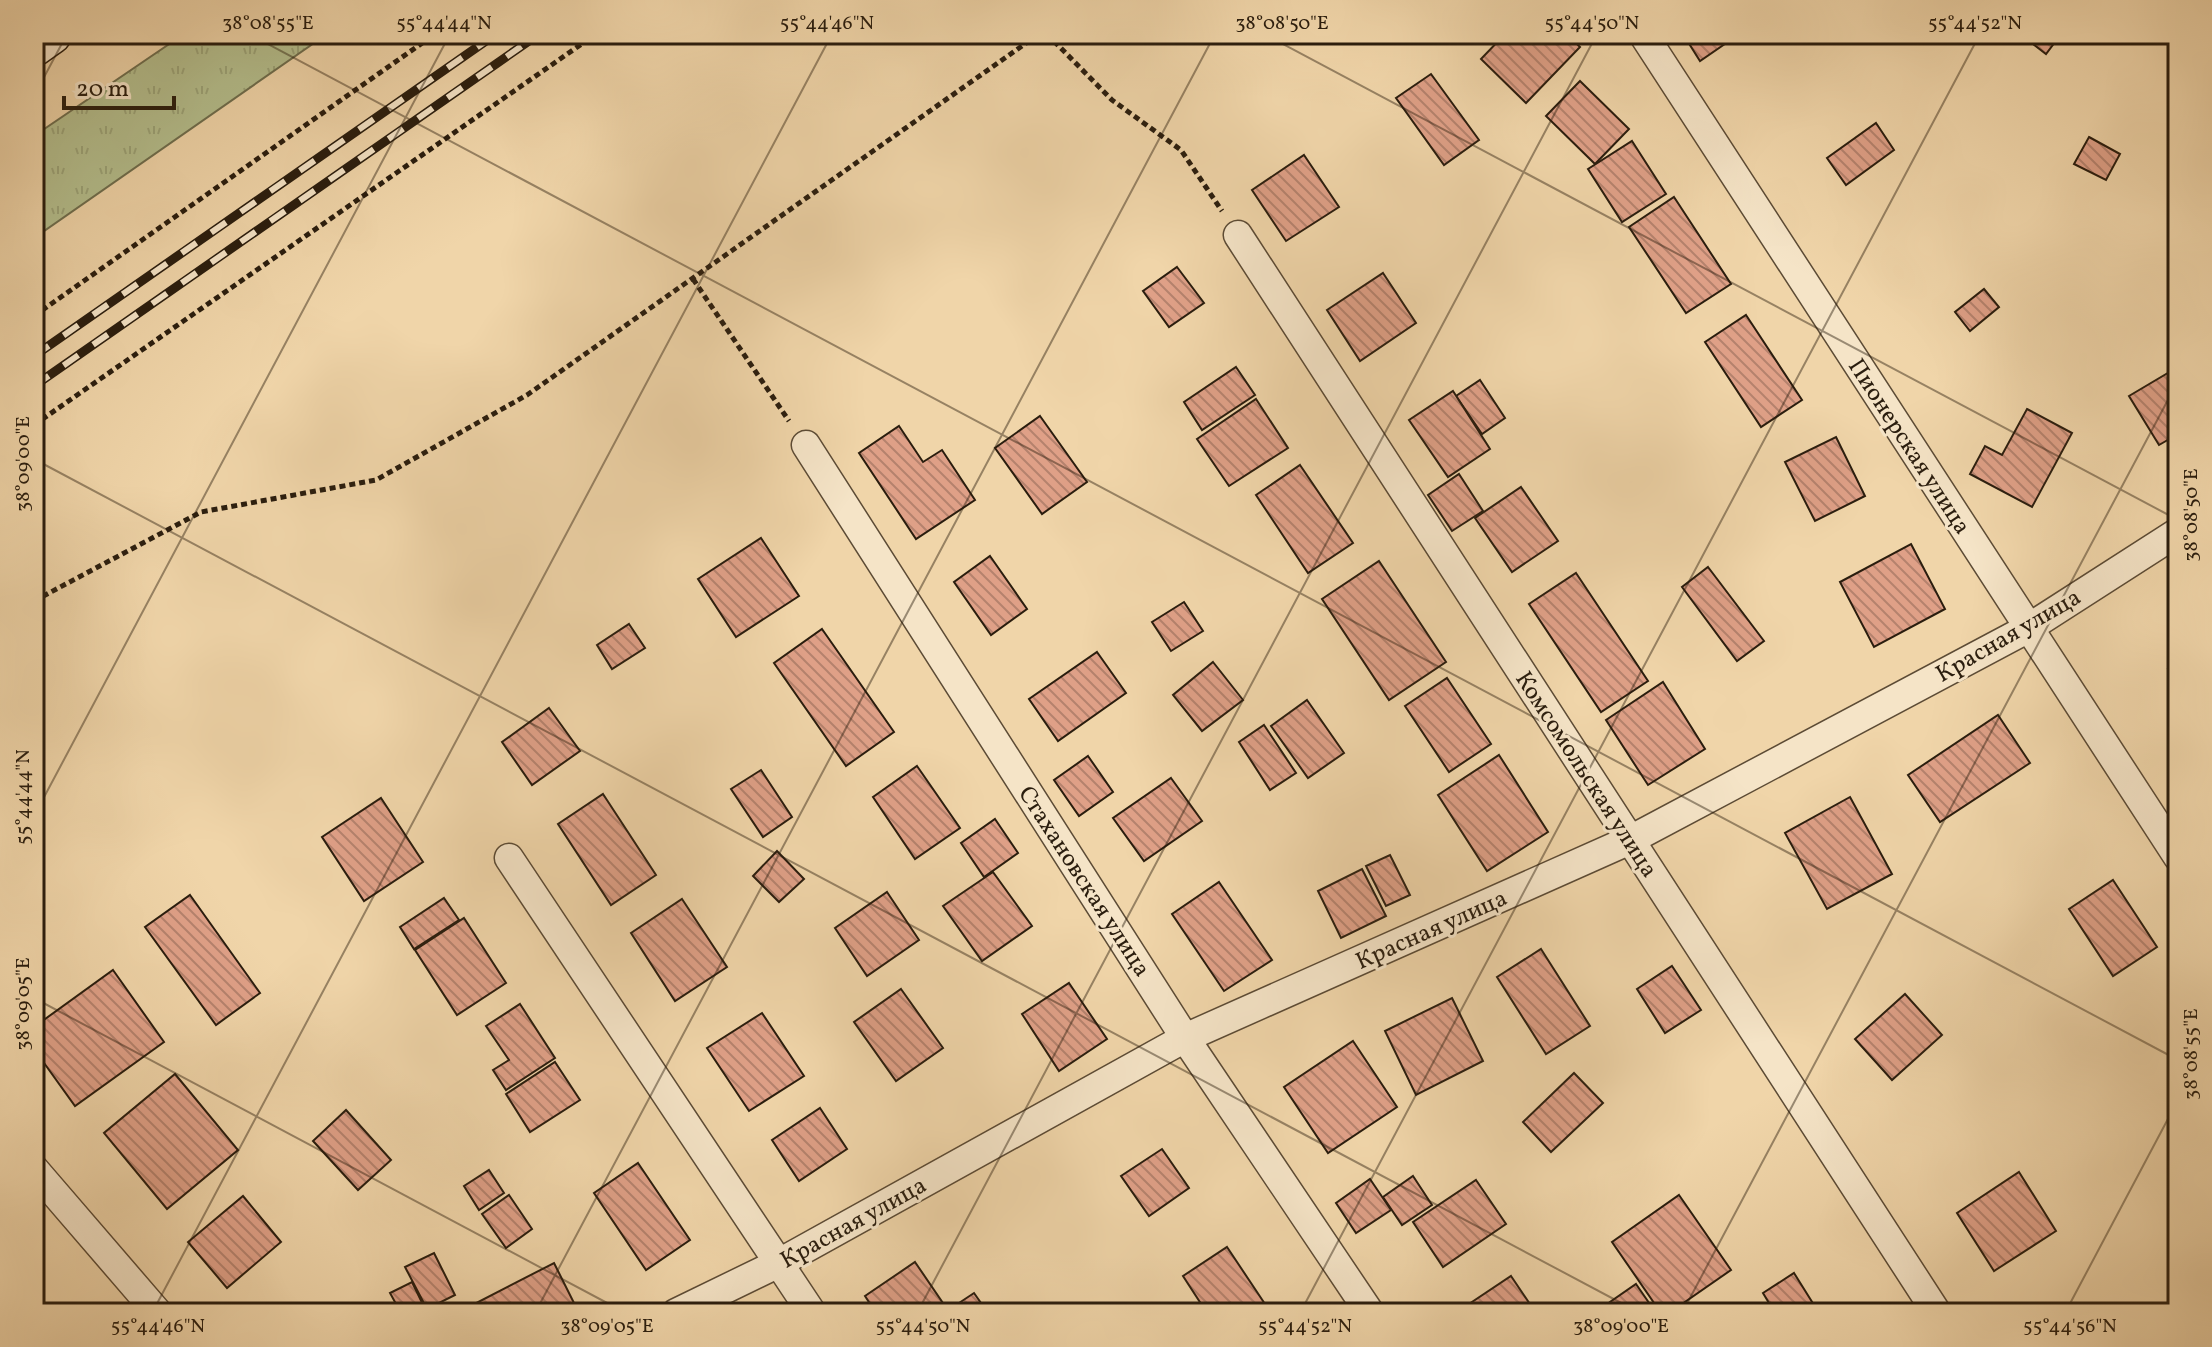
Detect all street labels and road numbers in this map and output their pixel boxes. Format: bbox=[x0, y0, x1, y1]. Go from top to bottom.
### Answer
street label: Пионерская улица bbox=[1839, 352, 1978, 542]
street label: Красная улица bbox=[1930, 581, 2088, 692]
street label: Комсомольская улица bbox=[1506, 665, 1665, 885]
street label: Стахановская улица bbox=[1009, 780, 1158, 984]
street label: Красная улица bbox=[1351, 882, 1513, 979]
street label: Красная улица bbox=[775, 1169, 933, 1278]

